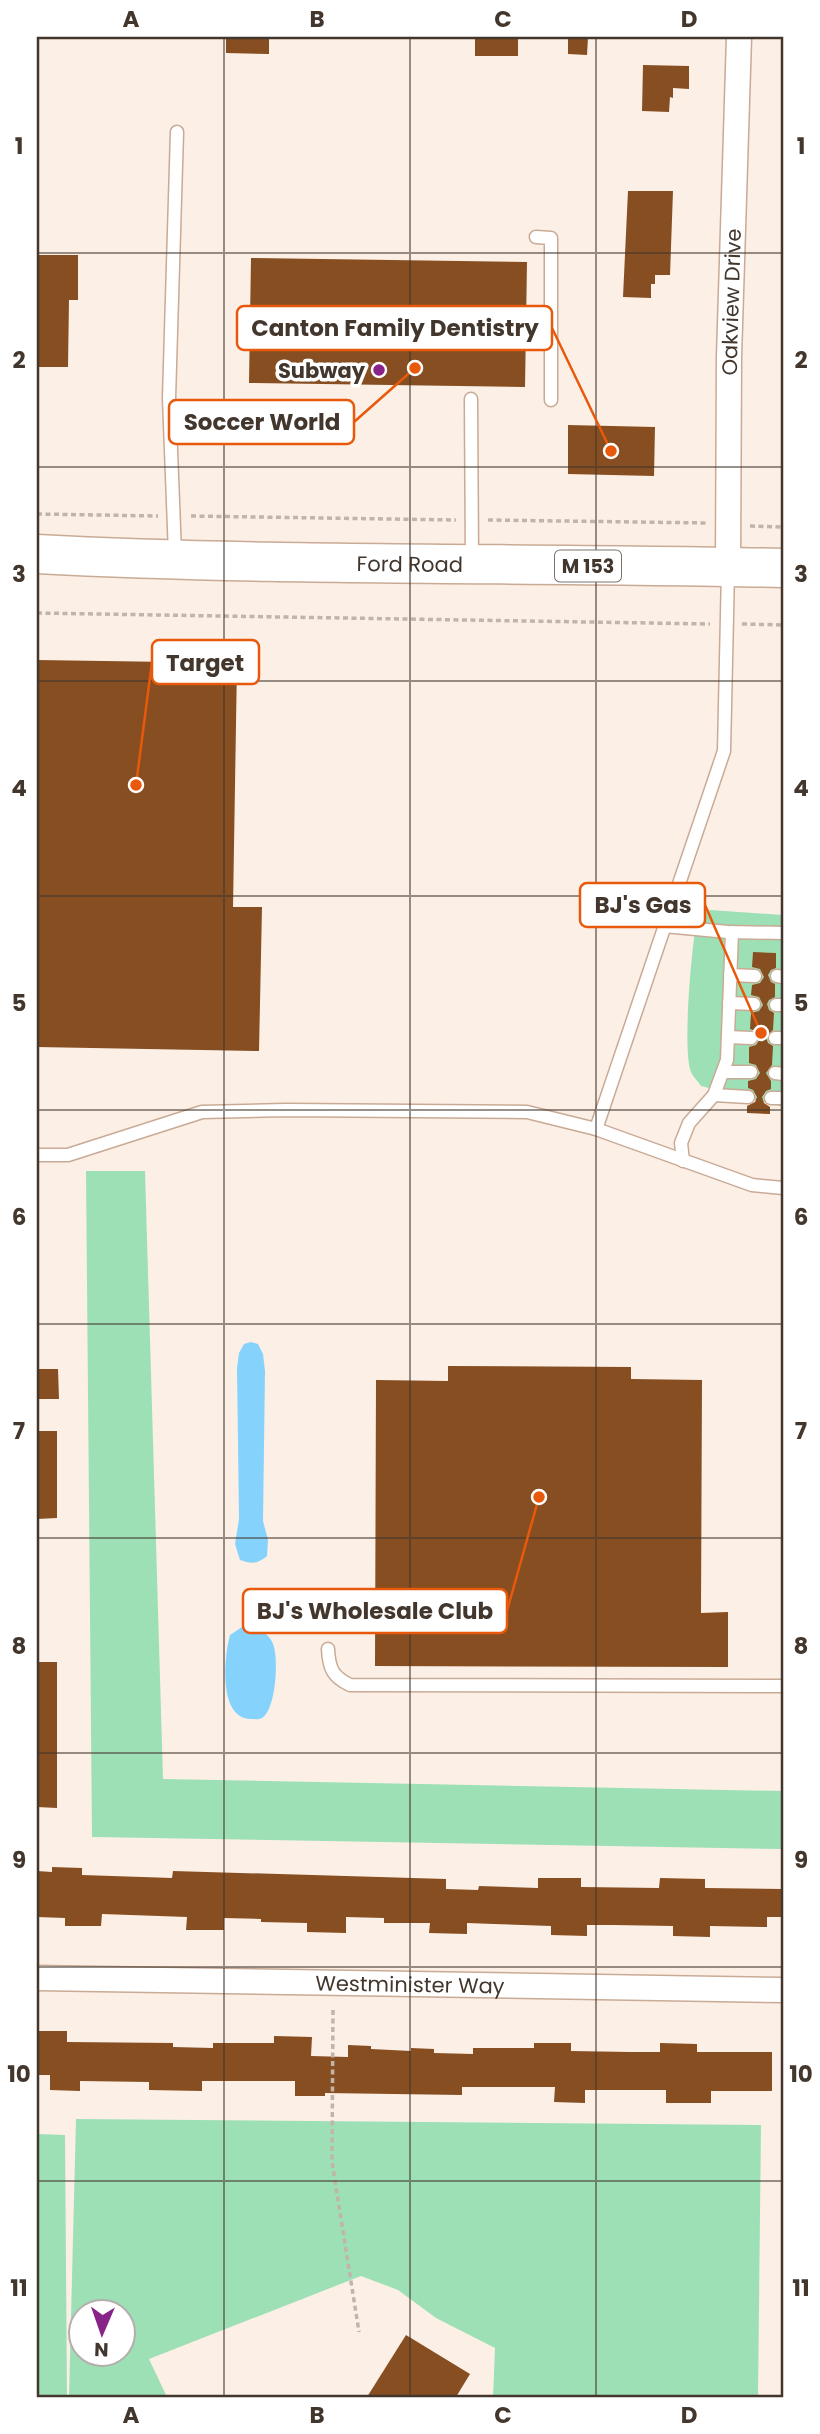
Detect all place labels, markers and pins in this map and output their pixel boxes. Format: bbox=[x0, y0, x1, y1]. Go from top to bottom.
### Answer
callout: Canton Family Dentistry bbox=[237, 306, 552, 350]
place label: Subway bbox=[278, 356, 366, 385]
marker: Subway bbox=[371, 362, 387, 378]
callout: Soccer World bbox=[169, 400, 354, 444]
callout: Target bbox=[152, 640, 259, 684]
callout: BJ's Gas bbox=[580, 883, 705, 927]
callout: BJ's Wholesale Club bbox=[243, 1589, 507, 1633]

